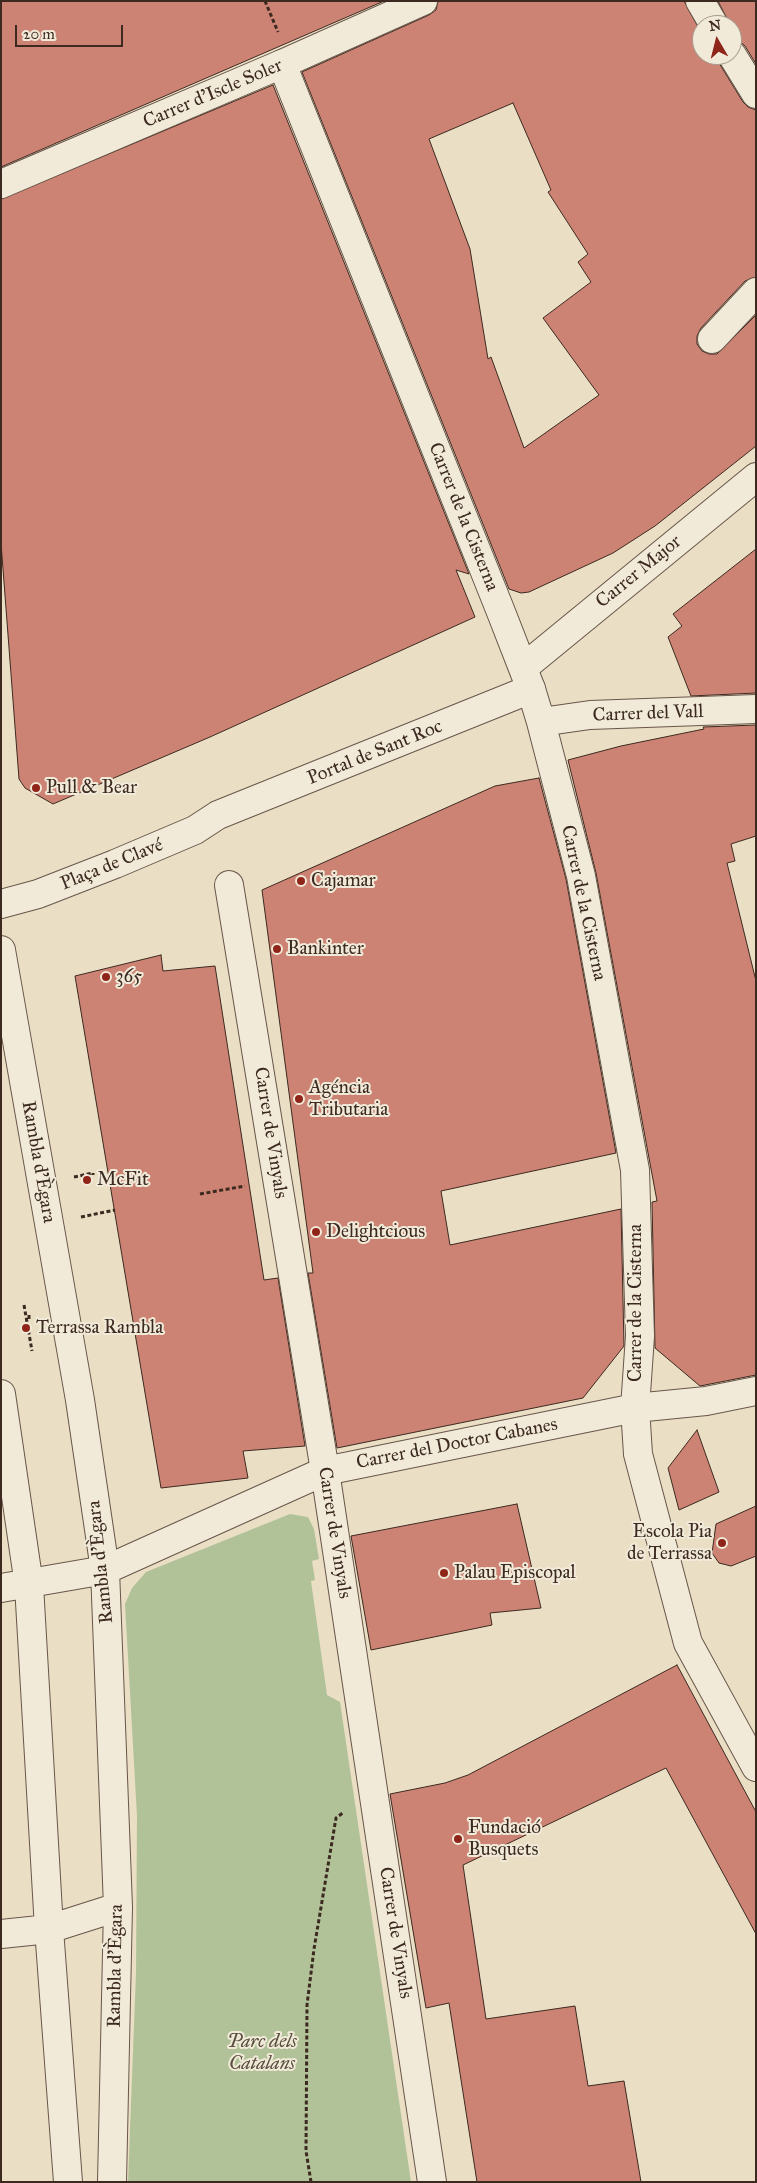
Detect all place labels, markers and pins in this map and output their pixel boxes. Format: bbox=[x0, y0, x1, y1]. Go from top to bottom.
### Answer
place label: Pull & Bear bbox=[46, 777, 137, 799]
marker: Pull & Bear bbox=[30, 782, 42, 794]
place label: Cajamar bbox=[311, 870, 376, 892]
marker: Cajamar bbox=[295, 875, 307, 887]
place label: Bankinter bbox=[287, 938, 364, 960]
marker: Bankinter bbox=[271, 943, 283, 955]
place label: 365 bbox=[116, 966, 142, 988]
marker: 365 bbox=[100, 971, 112, 983]
place label: Agéncia Tributaria bbox=[309, 1077, 388, 1121]
marker: Agéncia Tributaria bbox=[293, 1093, 305, 1105]
place label: McFit bbox=[97, 1169, 149, 1191]
marker: McFit bbox=[81, 1174, 93, 1186]
place label: Delightcious bbox=[326, 1221, 425, 1243]
marker: Delightcious bbox=[310, 1226, 322, 1238]
place label: Terrassa Rambla bbox=[36, 1317, 163, 1339]
marker: Terrassa Rambla bbox=[20, 1322, 32, 1334]
place label: Escola Pia de Terrassa bbox=[627, 1521, 712, 1565]
marker: Escola Pia de Terrassa bbox=[716, 1537, 728, 1549]
place label: Palau Episcopal bbox=[454, 1562, 576, 1584]
marker: Palau Episcopal bbox=[438, 1567, 450, 1579]
place label: Fundació Busquets bbox=[468, 1817, 541, 1861]
marker: Fundació Busquets bbox=[452, 1833, 464, 1845]

